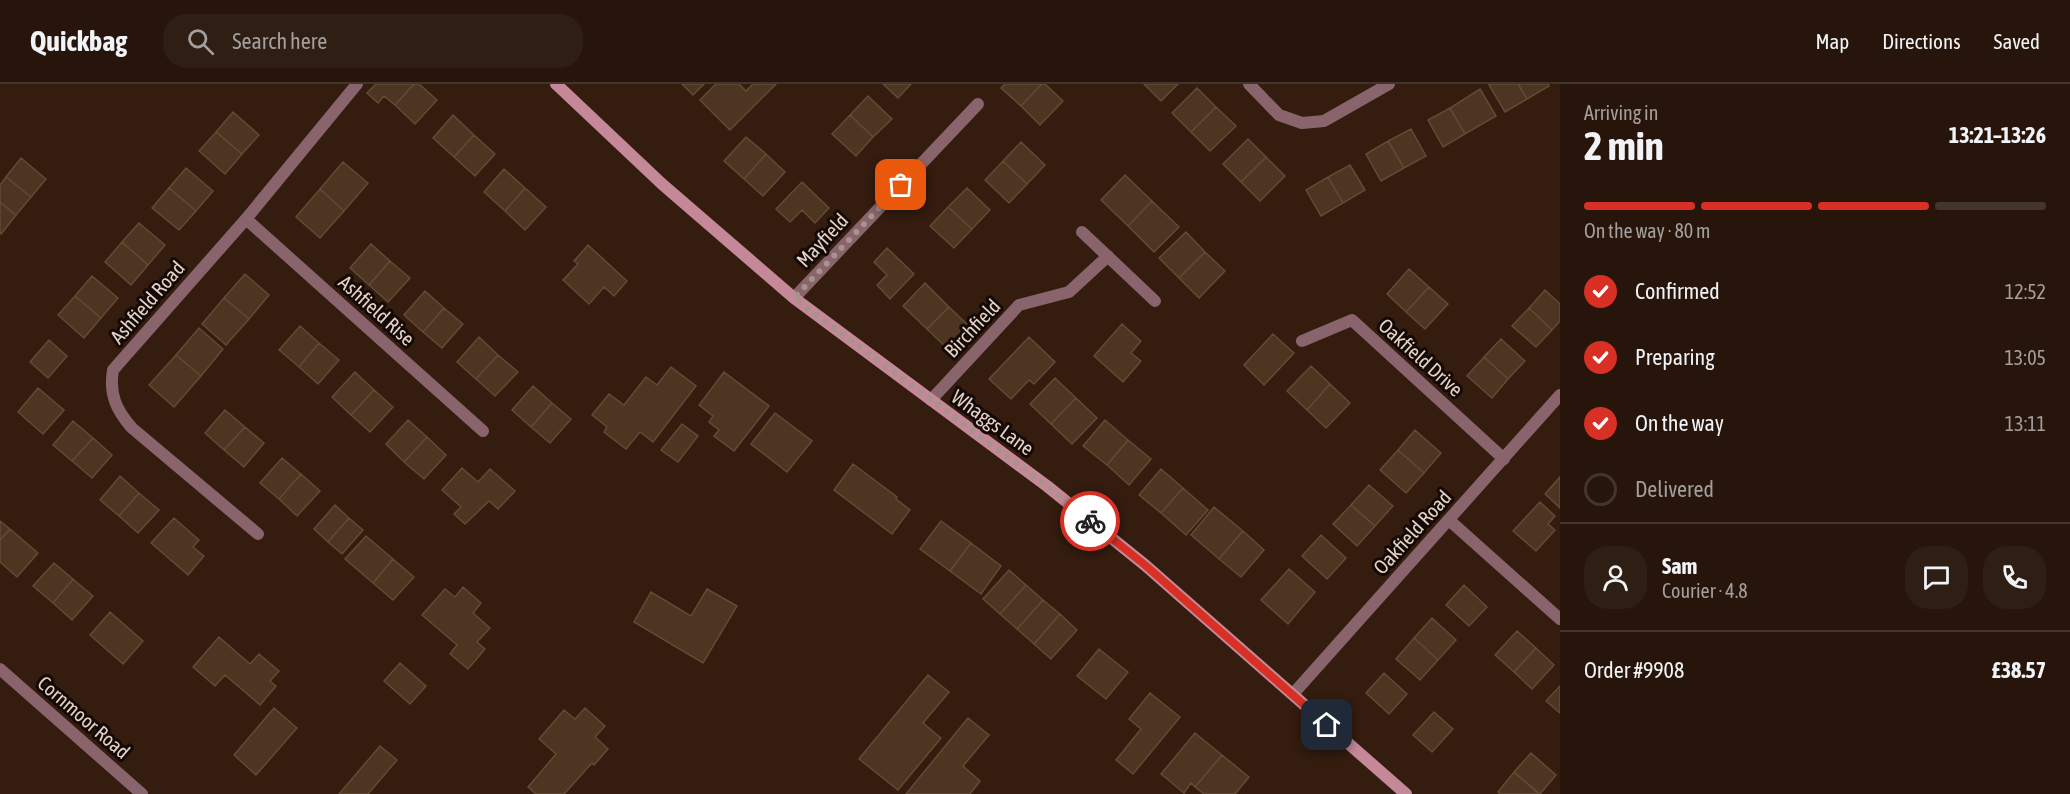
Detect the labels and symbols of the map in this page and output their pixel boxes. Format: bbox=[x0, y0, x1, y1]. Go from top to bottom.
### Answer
pin bbox=[875, 159, 926, 210]
street label: Mayfield bbox=[792, 208, 852, 272]
street label: Ashfield Road bbox=[105, 256, 189, 348]
street label: Ashfield Rise bbox=[334, 270, 420, 350]
street label: Birchfield bbox=[939, 294, 1005, 362]
street label: Oakfield Drive bbox=[1374, 313, 1468, 401]
street label: Whaggs Lane bbox=[947, 385, 1039, 459]
street label: Oakfield Road bbox=[1368, 485, 1456, 579]
courier bbox=[1060, 491, 1120, 551]
street label: Cornmoor Road bbox=[33, 671, 135, 763]
pin bbox=[1301, 699, 1352, 750]

